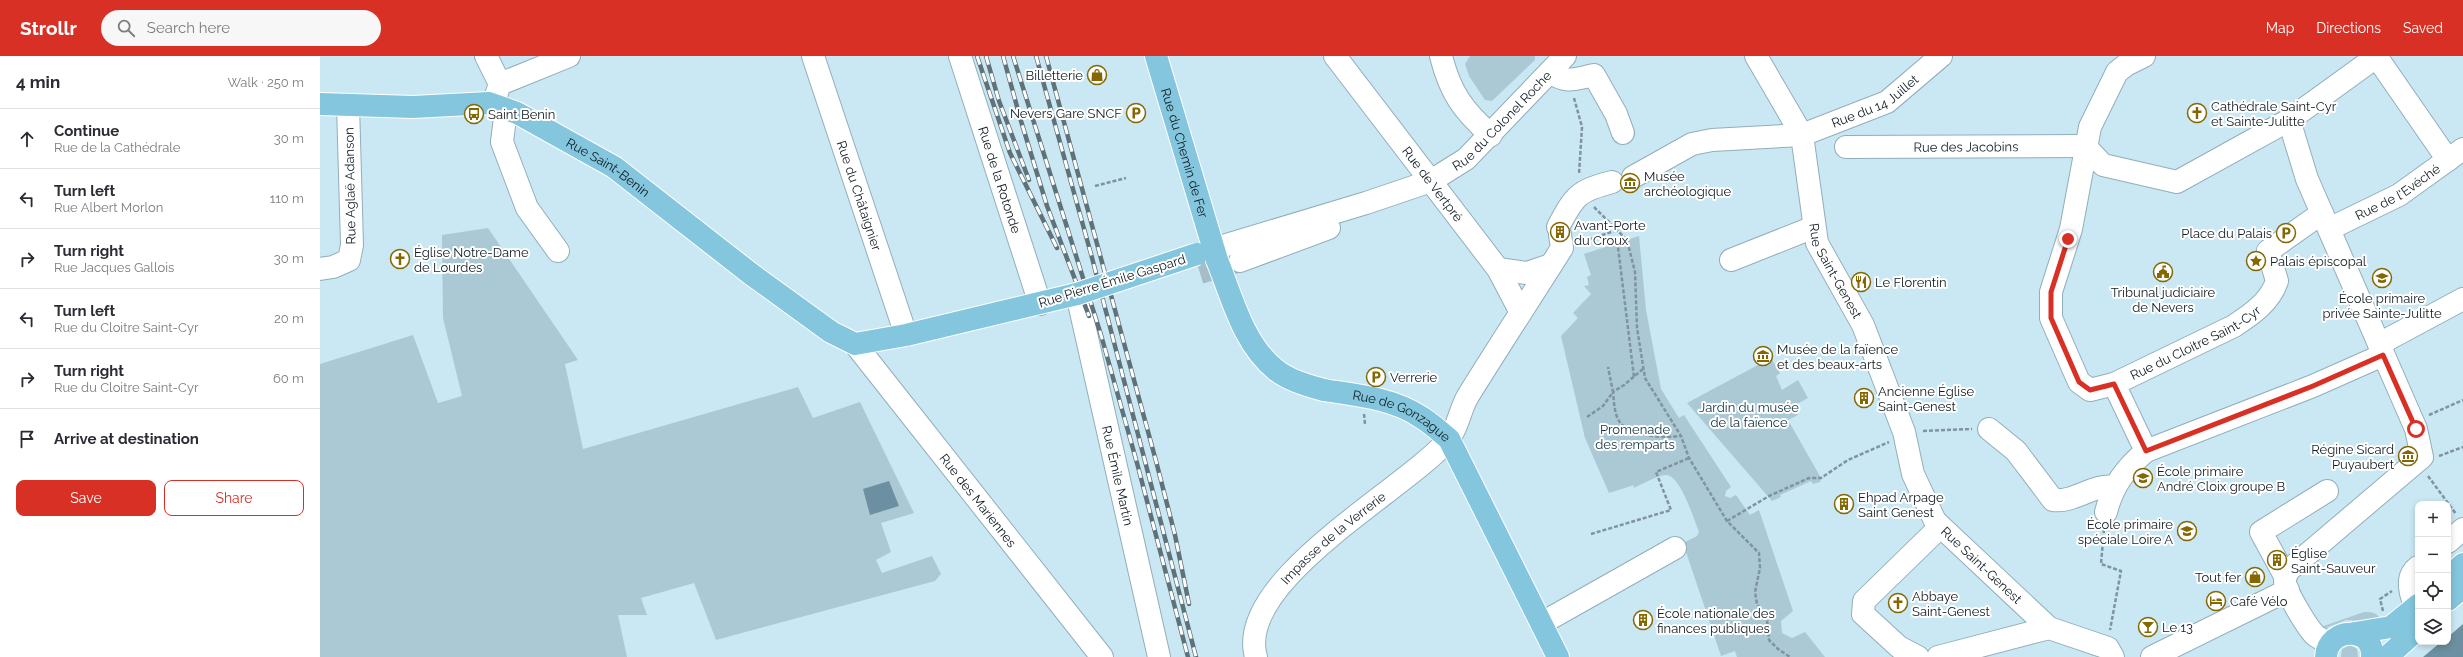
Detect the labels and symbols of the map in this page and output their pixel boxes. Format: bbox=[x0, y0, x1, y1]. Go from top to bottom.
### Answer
shop icon: Billetterie bbox=[1086, 64, 1108, 86]
street label: Rue du Colonel Roche bbox=[1449, 67, 1554, 173]
place label: Billetterie bbox=[1026, 68, 1083, 83]
street label: Rue du 14 Juillet bbox=[1829, 71, 1922, 130]
street label: Rue du Chemin de Fer bbox=[1158, 86, 1212, 220]
place label: Cathédrale Saint-Cyr et Sainte-Julitte bbox=[2211, 99, 2337, 129]
parking icon: Nevers Gare SNCF bbox=[1125, 102, 1147, 124]
church icon: Cathédrale Saint-Cyr et Sainte-Julitte bbox=[2186, 102, 2208, 124]
bus stop icon: Saint Benin bbox=[463, 103, 485, 125]
place label: Nevers Gare SNCF bbox=[1010, 106, 1122, 121]
place label: Saint Benin bbox=[488, 107, 555, 122]
street label: Rue de la Rotonde bbox=[976, 124, 1024, 235]
street label: Rue Aglaë Adanson bbox=[341, 127, 359, 245]
street label: Rue Saint-Benin bbox=[564, 135, 653, 200]
street label: Rue du Châtaignier bbox=[834, 139, 885, 253]
street label: Rue des Jacobins bbox=[1914, 139, 2018, 154]
street label: Rue de Vertpré bbox=[1399, 143, 1466, 225]
street label: Rue de l'Evéché bbox=[2352, 160, 2443, 223]
place label: Musée archéologique bbox=[1644, 169, 1731, 199]
museum icon: Musée archéologique bbox=[1619, 172, 1641, 194]
place label: Avant-Porte du Croux bbox=[1574, 218, 1646, 248]
building icon: Avant-Porte du Croux bbox=[1549, 221, 1571, 243]
street label: Rue Saint-Genest bbox=[1807, 222, 1865, 321]
parking icon: Place du Palais bbox=[2275, 222, 2297, 244]
place label: Place du Palais bbox=[2181, 226, 2272, 241]
route end bbox=[2059, 230, 2077, 248]
place label: Église Notre-Dame de Lourdes bbox=[414, 245, 529, 275]
church icon: Église Notre-Dame de Lourdes bbox=[389, 248, 411, 270]
place icon: Palais épiscopal bbox=[2245, 250, 2267, 272]
street label: Rue Pierre Émile Gaspard bbox=[1037, 251, 1187, 311]
place label: Palais épiscopal bbox=[2270, 254, 2367, 269]
public building icon: Tribunal judiciaire de Nevers bbox=[2152, 261, 2174, 283]
school or university icon: École primaire privée Sainte-Julitte bbox=[2371, 267, 2393, 289]
restaurant icon: Le Florentin bbox=[1850, 271, 1872, 293]
place label: Le Florentin bbox=[1875, 275, 1947, 290]
place label: Tribunal judiciaire de Nevers bbox=[2111, 285, 2216, 315]
place label: École primaire privée Sainte-Julitte bbox=[2322, 291, 2442, 321]
street label: Rue du Cloitre Saint-Cyr bbox=[2128, 302, 2264, 383]
place label: Musée de la faïence et des beaux-arts bbox=[1777, 342, 1898, 372]
museum icon: Musée de la faïence et des beaux-arts bbox=[1752, 345, 1774, 367]
parking icon: Verrerie bbox=[1365, 366, 1387, 388]
place label: Verrerie bbox=[1390, 370, 1438, 385]
place label: Ancienne Église Saint-Genest bbox=[1878, 384, 1974, 414]
street label: Rue de Gonzague bbox=[1352, 387, 1454, 445]
building icon: Ancienne Église Saint-Genest bbox=[1853, 387, 1875, 409]
park label: Jardin du musée de la faïence bbox=[1699, 400, 1799, 430]
route start bbox=[2407, 420, 2425, 438]
park label: Promenade des remparts bbox=[1595, 422, 1675, 452]
street label: Rue Émile Martin bbox=[1099, 424, 1137, 527]
place label: Régine Sicard Puyaubert bbox=[2311, 442, 2395, 472]
museum icon: Régine Sicard Puyaubert bbox=[2397, 445, 2419, 467]
street label: Rue des Mariennes bbox=[937, 450, 1020, 550]
place label: École primaire André Cloix groupe B bbox=[2157, 464, 2285, 494]
school or university icon: École primaire André Cloix groupe B bbox=[2132, 467, 2154, 489]
street label: Impasse de la Verrerie bbox=[1277, 488, 1389, 587]
place label: Ehpad Arpage Saint Genest bbox=[1858, 490, 1944, 520]
building icon: Ehpad Arpage Saint Genest bbox=[1833, 493, 1855, 515]
place label: École primaire spéciale Loire A bbox=[2078, 517, 2173, 547]
school or university icon: École primaire spéciale Loire A bbox=[2176, 520, 2198, 542]
street label: Rue Saint-Genest bbox=[1938, 523, 2026, 607]
place label: Église Saint-Sauveur bbox=[2291, 546, 2376, 576]
building icon: Église Saint-Sauveur bbox=[2266, 549, 2288, 571]
shop icon: Tout fer bbox=[2244, 566, 2266, 588]
place label: Tout fer bbox=[2195, 570, 2241, 585]
place label: Abbaye Saint-Genest bbox=[1912, 589, 1991, 619]
hotel icon: Café Vélo bbox=[2205, 590, 2227, 612]
church icon: Abbaye Saint-Genest bbox=[1887, 592, 1909, 614]
place label: Café Vélo bbox=[2230, 594, 2288, 609]
place label: École nationale des finances publiques bbox=[1657, 606, 1775, 636]
building icon: École nationale des finances publiques bbox=[1632, 609, 1654, 631]
bar icon: Le 13 bbox=[2137, 616, 2159, 638]
place label: Le 13 bbox=[2162, 620, 2193, 635]

